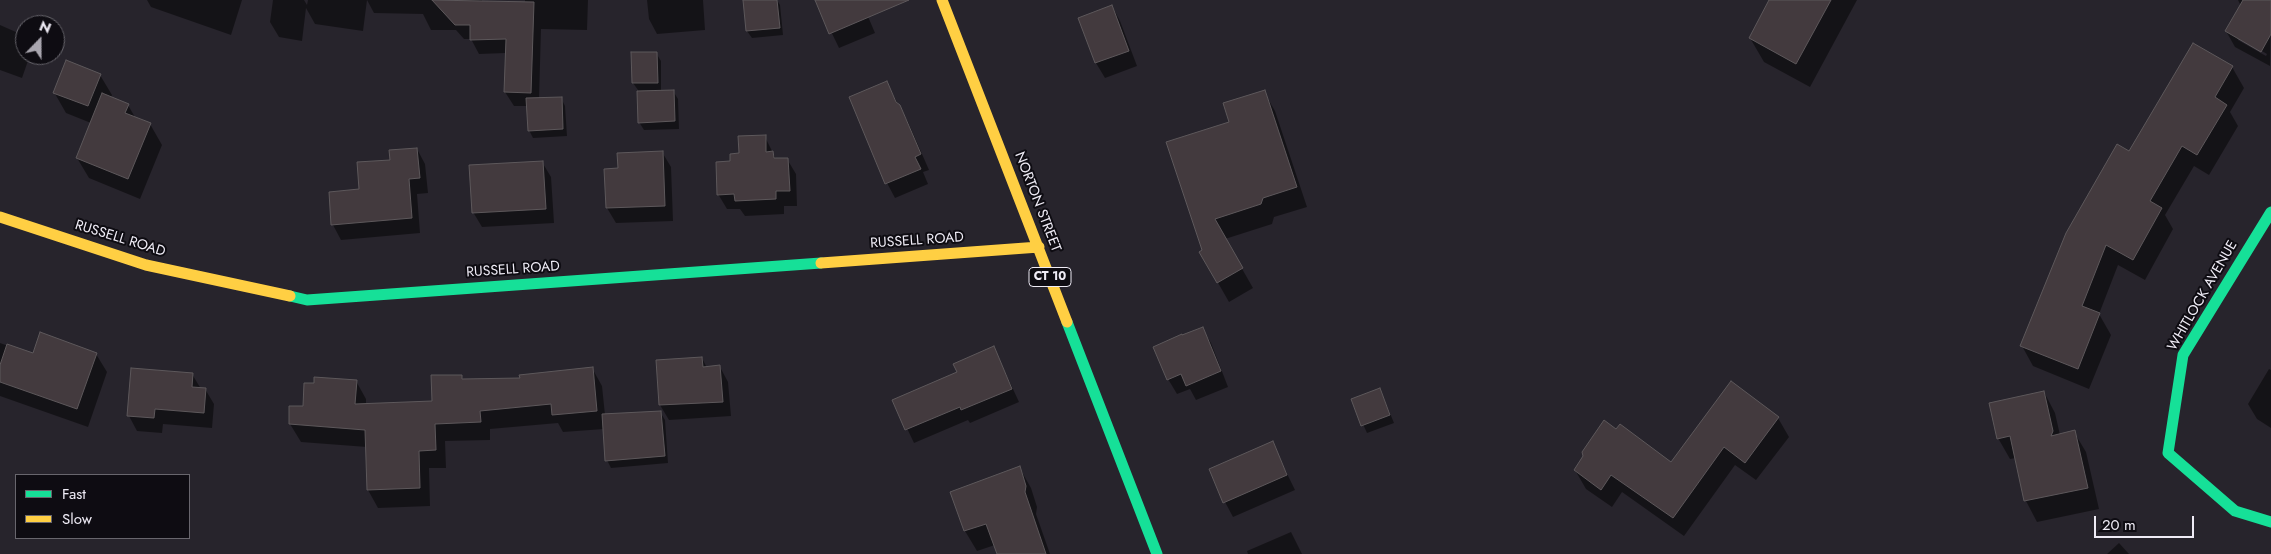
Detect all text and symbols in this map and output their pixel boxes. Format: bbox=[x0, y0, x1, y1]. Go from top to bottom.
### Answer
north arrow bbox=[15, 15, 65, 65]
text: N bbox=[36, 16, 54, 38]
street label: NORTON STREET bbox=[1010, 150, 1064, 254]
street label: RUSSELL ROAD bbox=[73, 217, 167, 261]
street label: RUSSELL ROAD bbox=[870, 229, 964, 253]
street label: WHITLOCK AVENUE bbox=[2165, 238, 2241, 354]
street label: RUSSELL ROAD bbox=[466, 258, 560, 282]
road number: CT 10 bbox=[1029, 268, 1071, 286]
legend bbox=[15, 474, 190, 539]
text: Fast bbox=[62, 483, 86, 505]
scale bar bbox=[2096, 506, 2196, 538]
text: Slow bbox=[62, 508, 92, 530]
text: 20 m bbox=[2102, 514, 2136, 536]

